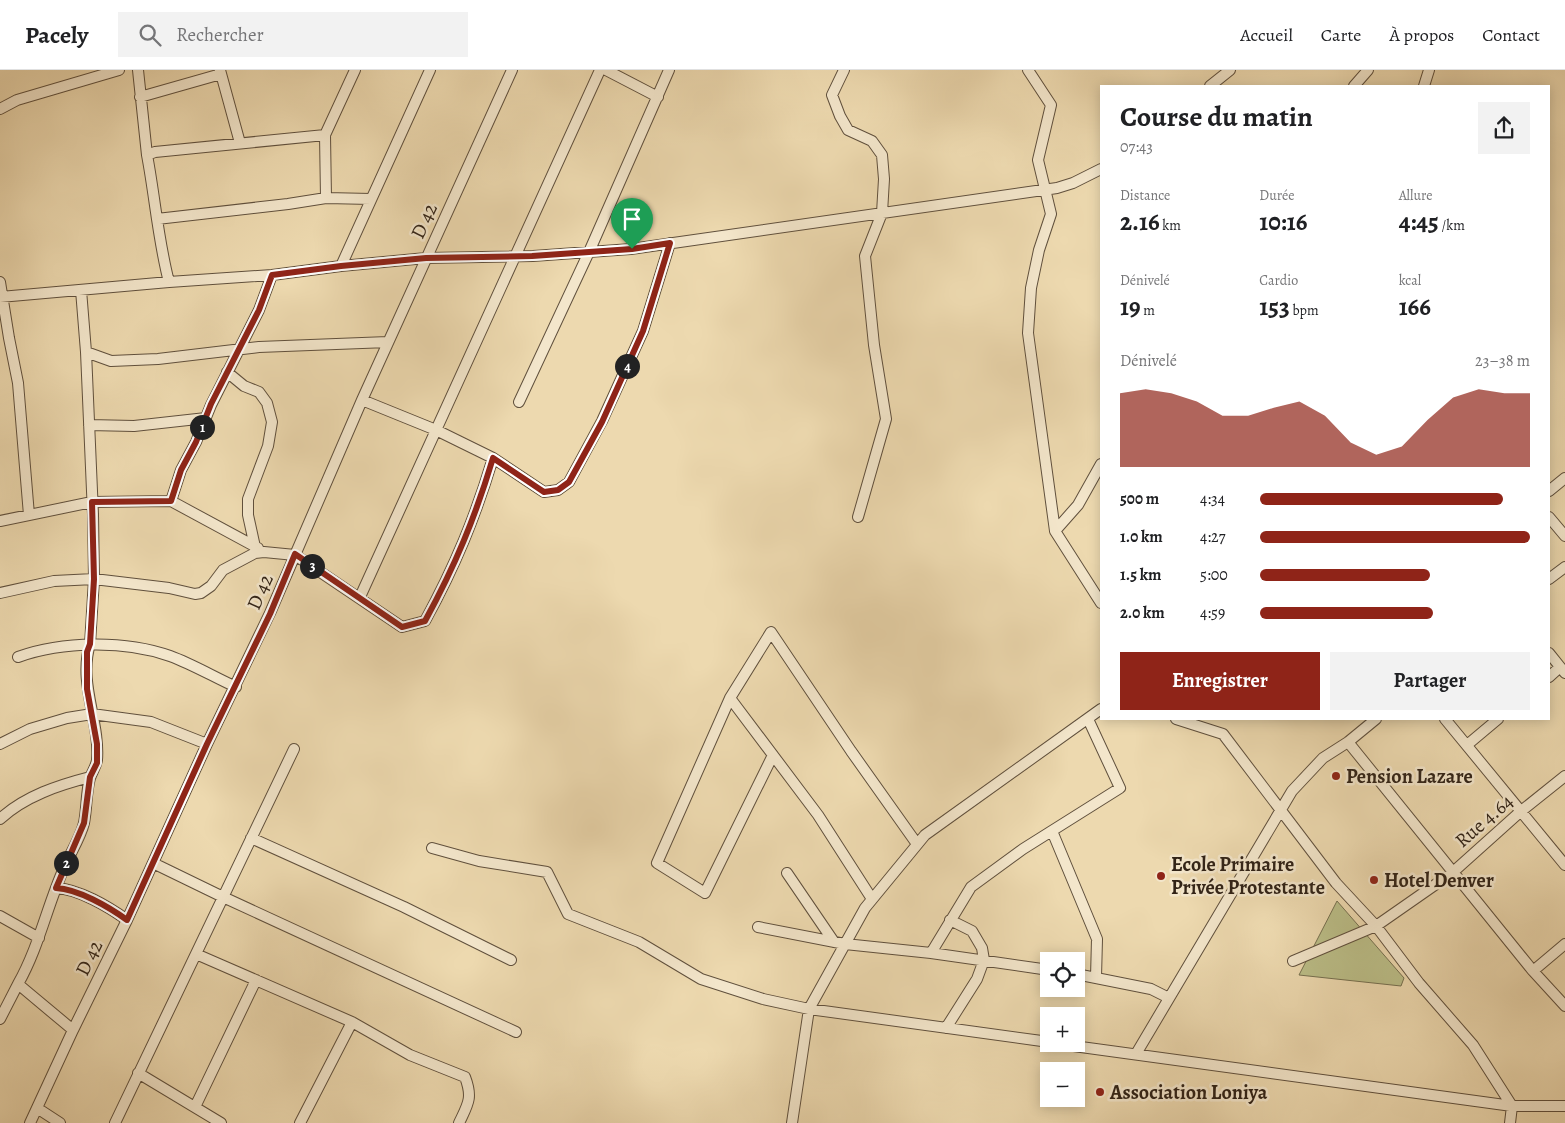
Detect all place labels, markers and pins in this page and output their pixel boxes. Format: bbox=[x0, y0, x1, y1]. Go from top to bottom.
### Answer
pin bbox=[611, 198, 653, 249]
pin: 4 bbox=[614, 354, 640, 378]
pin: 1 bbox=[190, 414, 214, 440]
pin: 3 bbox=[300, 554, 324, 578]
place label: Pension Lazare bbox=[1346, 763, 1473, 790]
marker: Pension Lazare bbox=[1330, 770, 1342, 782]
pin: 2 bbox=[54, 850, 78, 876]
place label: Ecole Primaire Privée Protestante bbox=[1171, 851, 1325, 901]
place label: Hotel Denver bbox=[1384, 867, 1494, 894]
marker: Ecole Primaire Privée Protestante bbox=[1155, 870, 1167, 882]
marker: Hotel Denver bbox=[1368, 874, 1380, 886]
place label: Association Loniya bbox=[1109, 1079, 1268, 1106]
marker: Association Loniya bbox=[1094, 1086, 1106, 1098]

